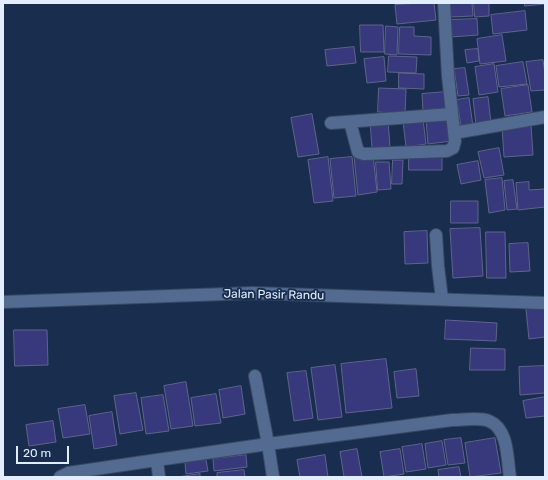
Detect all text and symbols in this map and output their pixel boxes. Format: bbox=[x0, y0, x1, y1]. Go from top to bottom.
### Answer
street label: Jalan Pasir Randu bbox=[223, 287, 325, 303]
scale bar bbox=[18, 438, 71, 464]
text: 20 m bbox=[23, 446, 51, 460]

